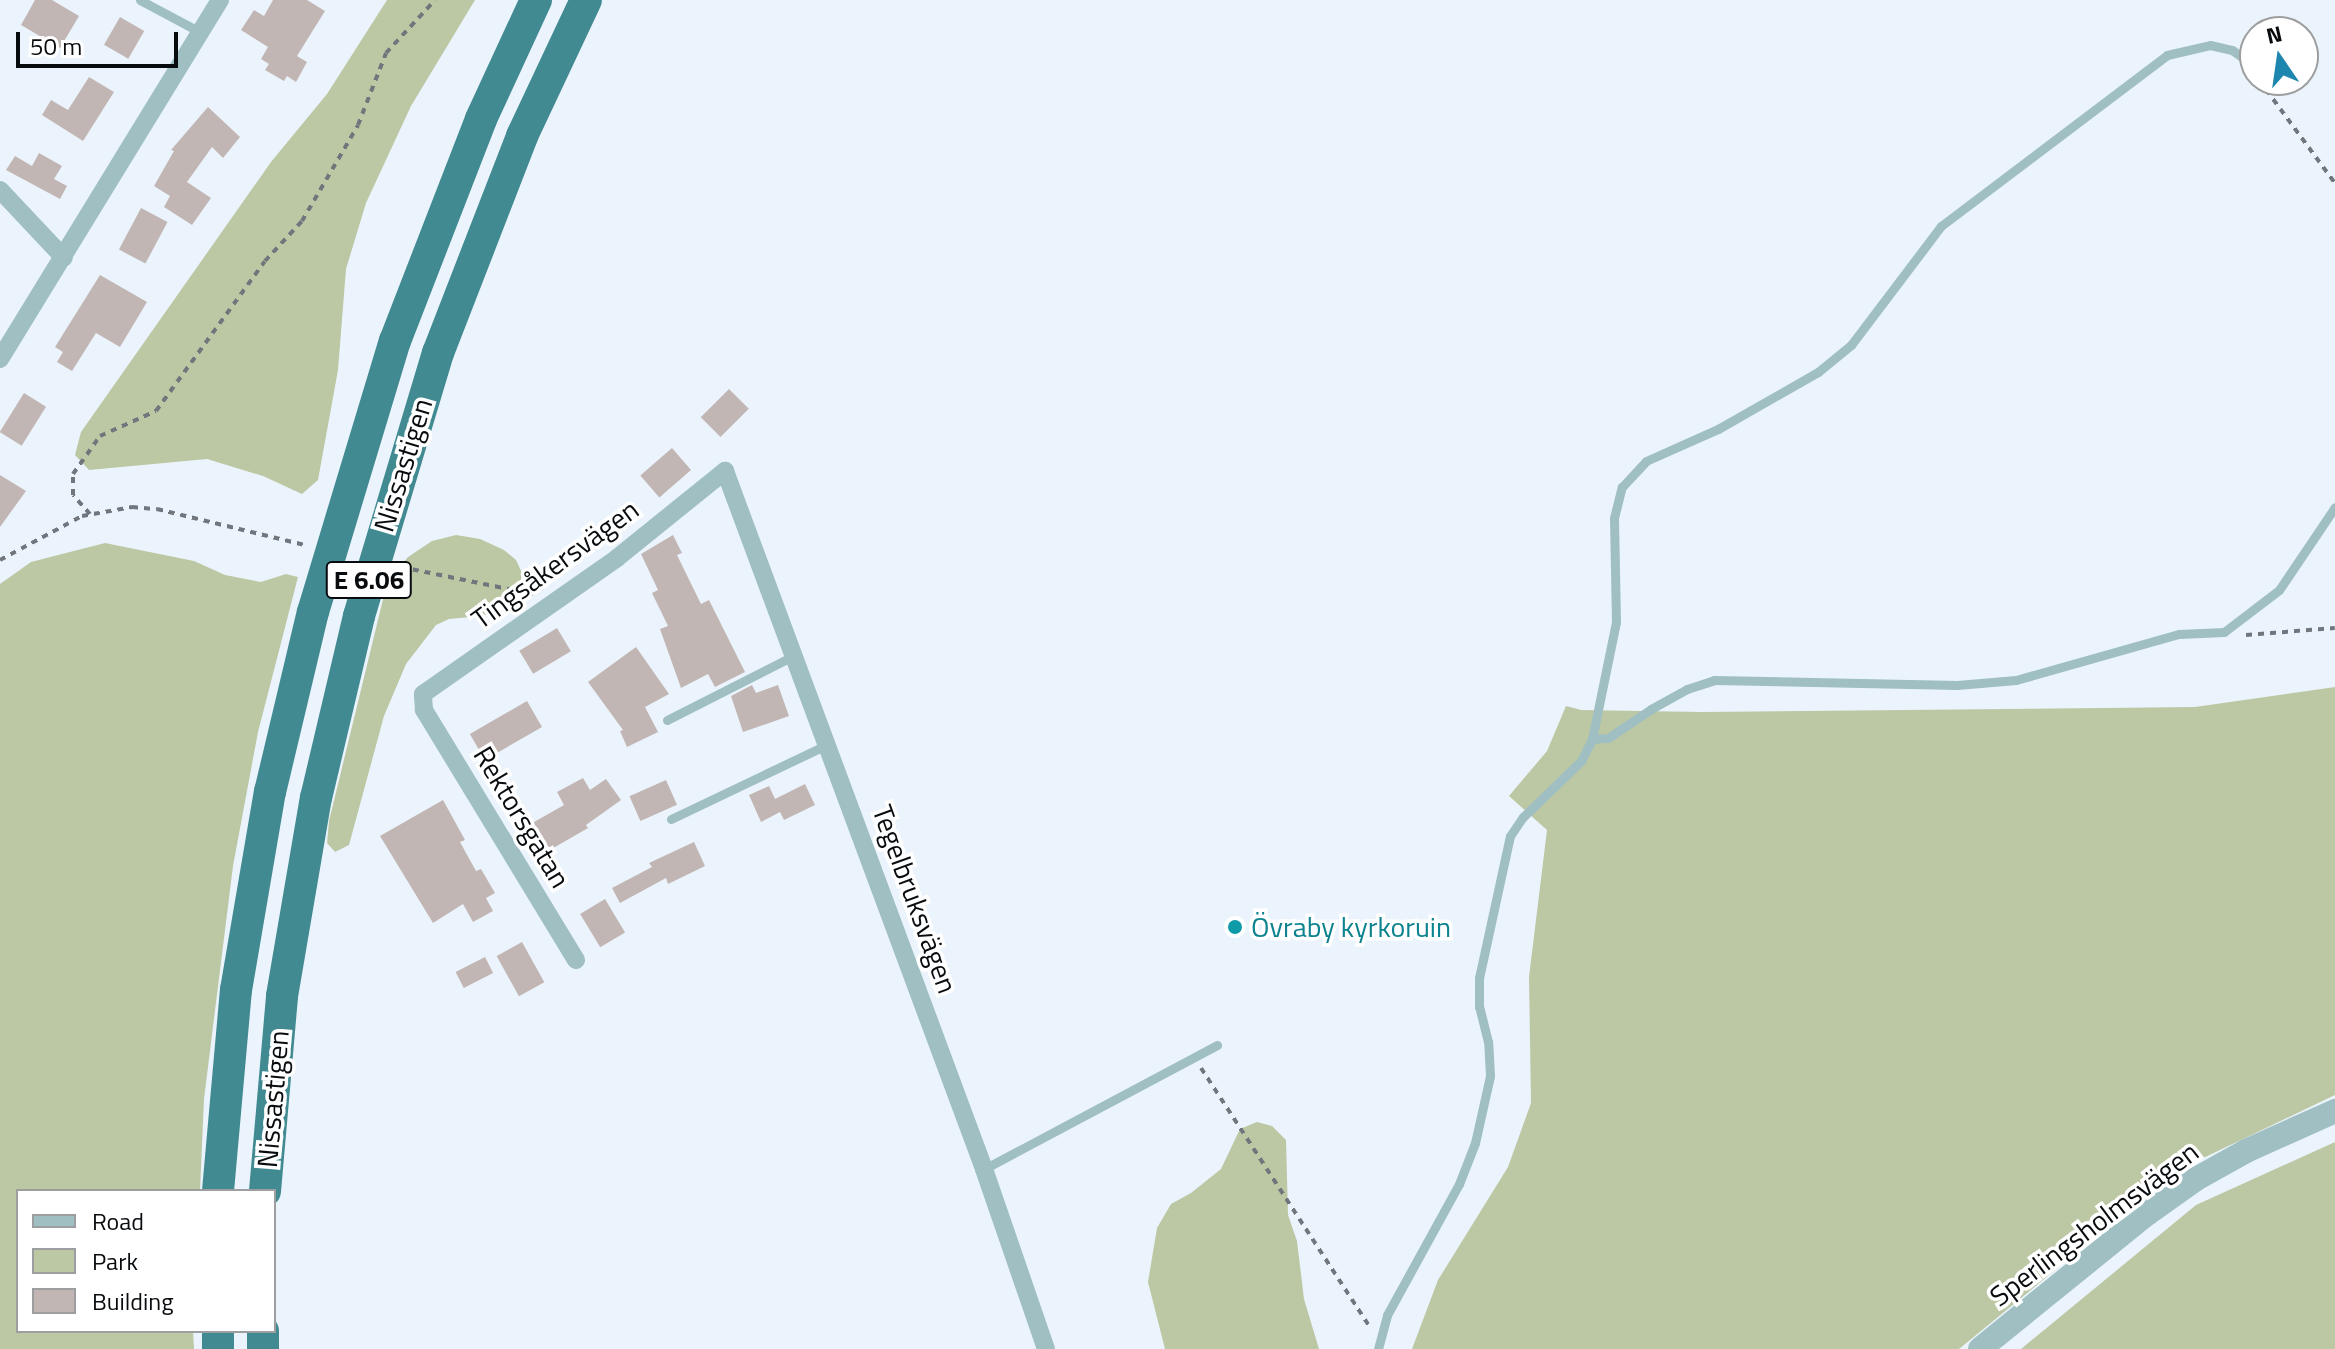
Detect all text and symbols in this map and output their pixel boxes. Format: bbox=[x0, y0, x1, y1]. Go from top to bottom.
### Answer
scale bar bbox=[20, 16, 182, 66]
north arrow bbox=[2239, 16, 2319, 96]
text: N bbox=[2263, 16, 2285, 53]
text: 50 m bbox=[30, 28, 82, 64]
street label: Nissastigen bbox=[367, 394, 439, 536]
street label: Tingsåkersvägen bbox=[465, 492, 645, 636]
road number: E 6.06 bbox=[325, 558, 413, 602]
street label: Rektorsgatan bbox=[467, 740, 577, 894]
street label: Tegelbruksvägen bbox=[865, 800, 965, 998]
place label: Övraby kyrkoruin bbox=[1251, 910, 1451, 944]
marker: Övraby kyrkoruin bbox=[1226, 918, 1244, 936]
street label: Nissastigen bbox=[250, 1029, 296, 1169]
street label: Sperlingsholmsvägen bbox=[1983, 1135, 2205, 1313]
legend bbox=[16, 1189, 276, 1333]
text: Road bbox=[92, 1203, 144, 1239]
text: Park bbox=[92, 1243, 138, 1279]
text: Building bbox=[92, 1283, 174, 1319]

